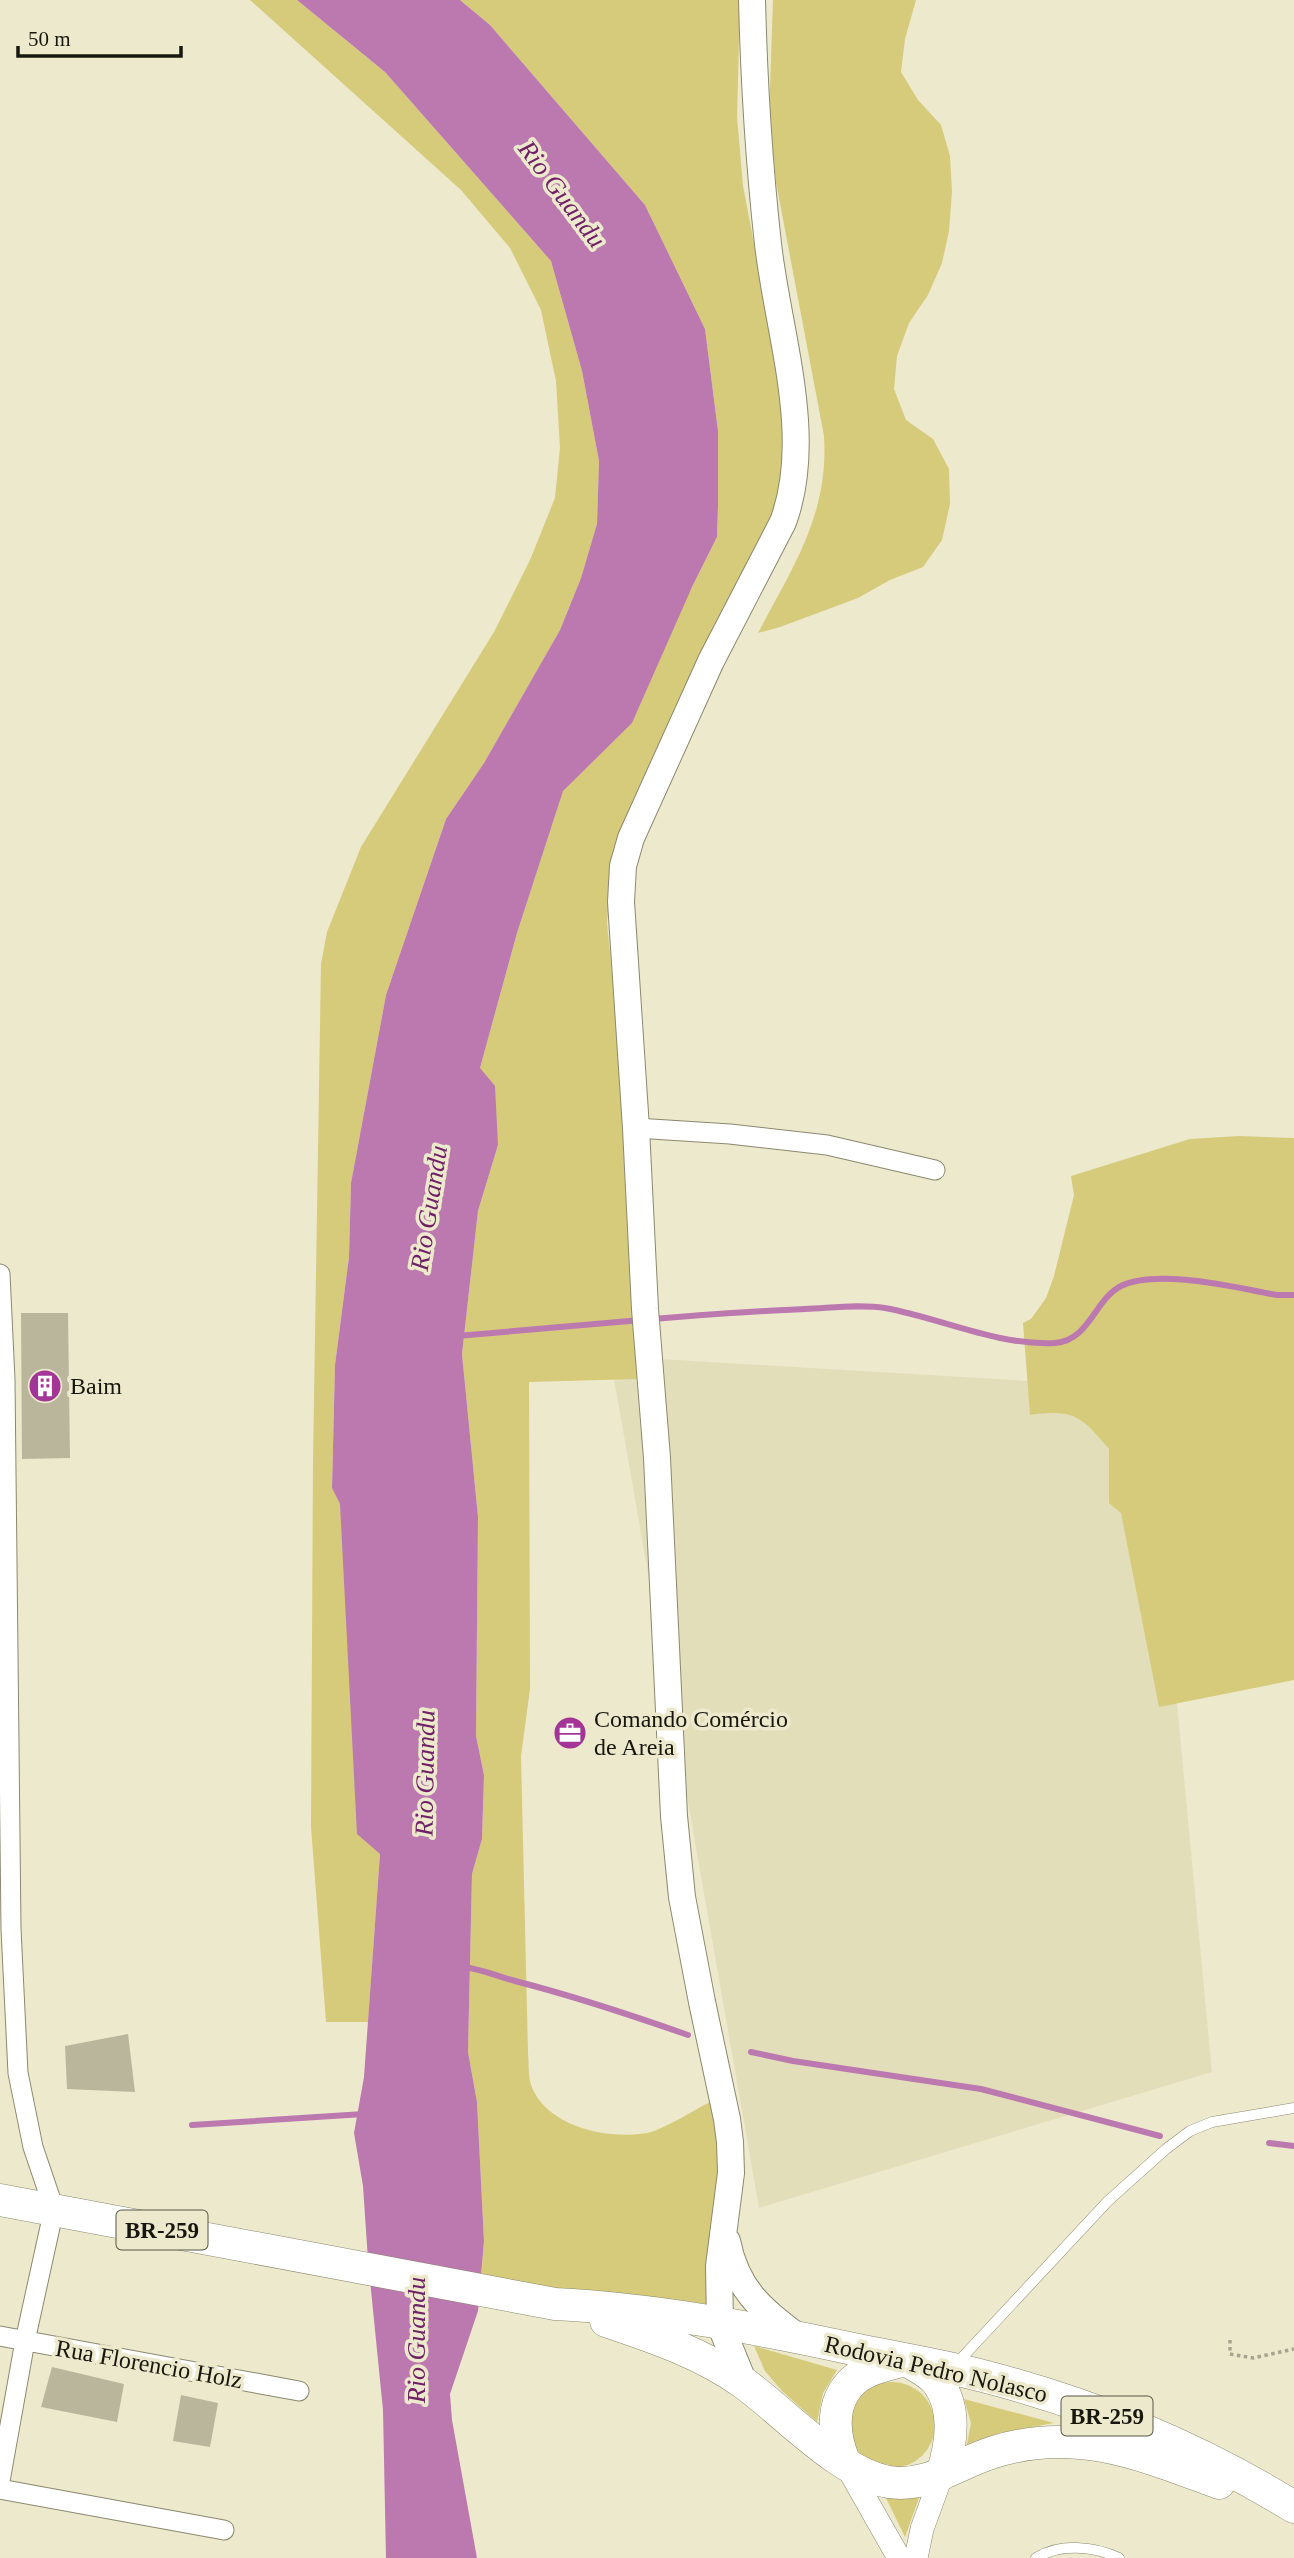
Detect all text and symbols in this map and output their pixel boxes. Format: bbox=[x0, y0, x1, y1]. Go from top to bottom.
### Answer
scale bar bbox=[18, 14, 180, 58]
text: 50 m bbox=[28, 27, 71, 51]
water label: Rio Guandu bbox=[512, 134, 612, 253]
water label: Rio Guandu bbox=[405, 1143, 453, 1274]
building icon: Baim bbox=[26, 1367, 64, 1405]
place label: Baim bbox=[70, 1373, 122, 1399]
place label: Comando Comércio de Areia bbox=[594, 1706, 788, 1760]
water label: Rio Guandu bbox=[409, 1710, 441, 1837]
office icon: Comando Comércio de Areia bbox=[551, 1714, 589, 1752]
road number: BR-259 bbox=[116, 2210, 208, 2250]
water label: Rio Guandu bbox=[402, 2277, 431, 2404]
street label: Rodovia Pedro Nolasco bbox=[822, 2331, 1050, 2407]
street label: Rua Florencio Holz bbox=[54, 2335, 244, 2393]
road number: BR-259 bbox=[1062, 2396, 1152, 2436]

